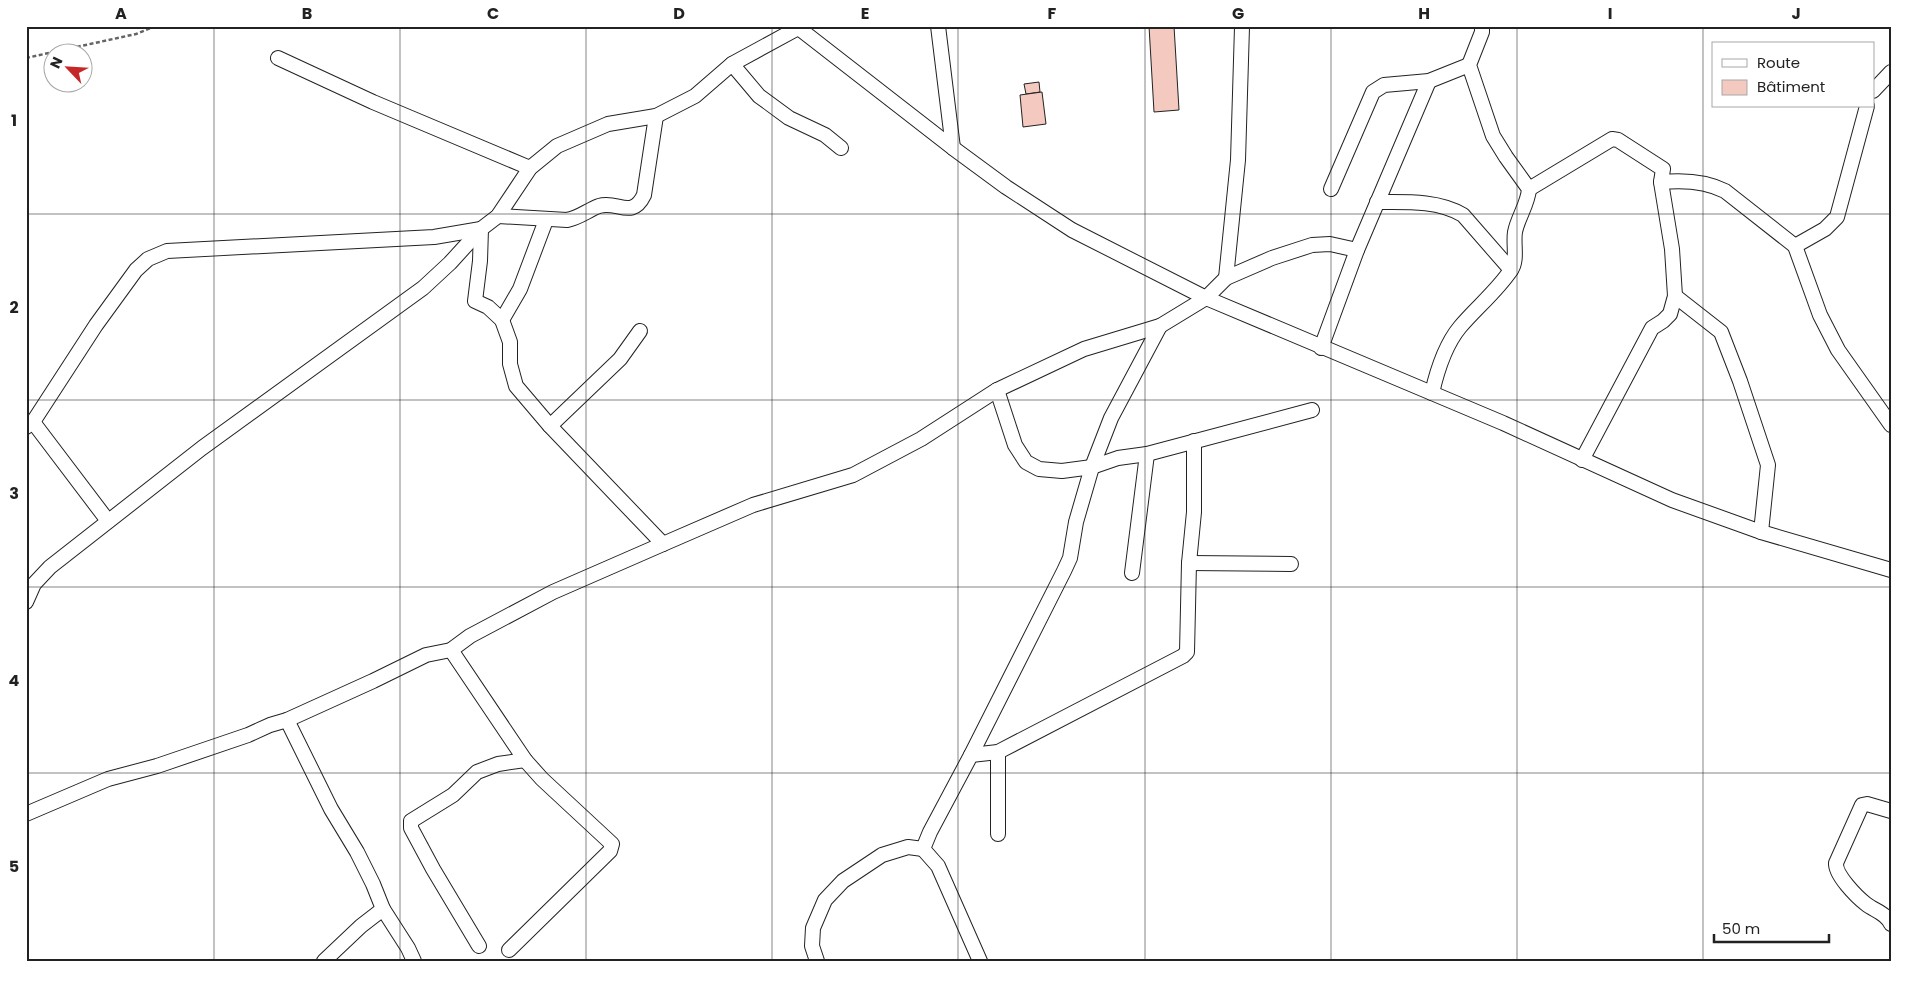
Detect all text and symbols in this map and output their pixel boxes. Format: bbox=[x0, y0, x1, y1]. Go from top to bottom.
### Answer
text: A bbox=[115, 2, 127, 25]
text: B bbox=[302, 2, 312, 25]
text: C bbox=[487, 2, 499, 25]
text: D bbox=[673, 2, 685, 25]
text: E bbox=[861, 2, 869, 25]
text: F bbox=[1048, 2, 1057, 25]
text: G bbox=[1232, 2, 1244, 25]
text: H bbox=[1418, 2, 1430, 25]
text: I bbox=[1608, 2, 1612, 25]
text: J bbox=[1791, 2, 1801, 25]
north arrow bbox=[42, 42, 92, 92]
legend bbox=[1712, 42, 1874, 108]
text: Route bbox=[1757, 52, 1800, 73]
text: N bbox=[45, 54, 68, 72]
text: Bâtiment bbox=[1757, 76, 1825, 97]
text: 1 bbox=[11, 109, 17, 132]
text: 2 bbox=[9, 296, 19, 319]
text: 3 bbox=[9, 482, 19, 505]
text: 4 bbox=[9, 669, 20, 692]
text: 5 bbox=[9, 855, 19, 878]
scale bar bbox=[1714, 912, 1830, 944]
text: 50 m bbox=[1722, 918, 1760, 939]

